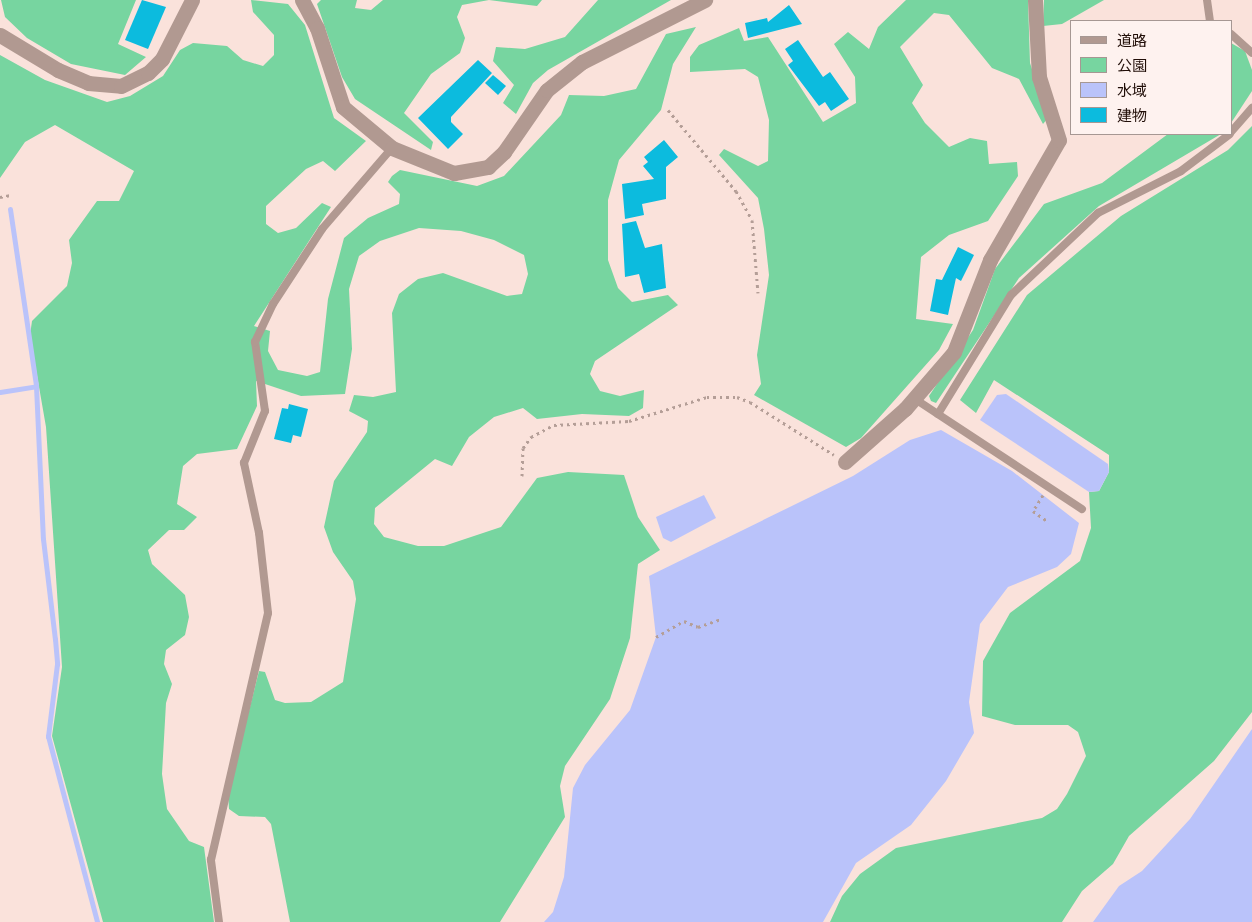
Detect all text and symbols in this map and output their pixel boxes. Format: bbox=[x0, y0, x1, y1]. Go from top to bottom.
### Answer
legend bbox=[1070, 20, 1232, 135]
text: 道路 bbox=[1117, 31, 1147, 50]
text: 公園 bbox=[1117, 56, 1147, 75]
text: 水域 bbox=[1117, 81, 1147, 100]
text: 建物 bbox=[1117, 106, 1147, 125]

